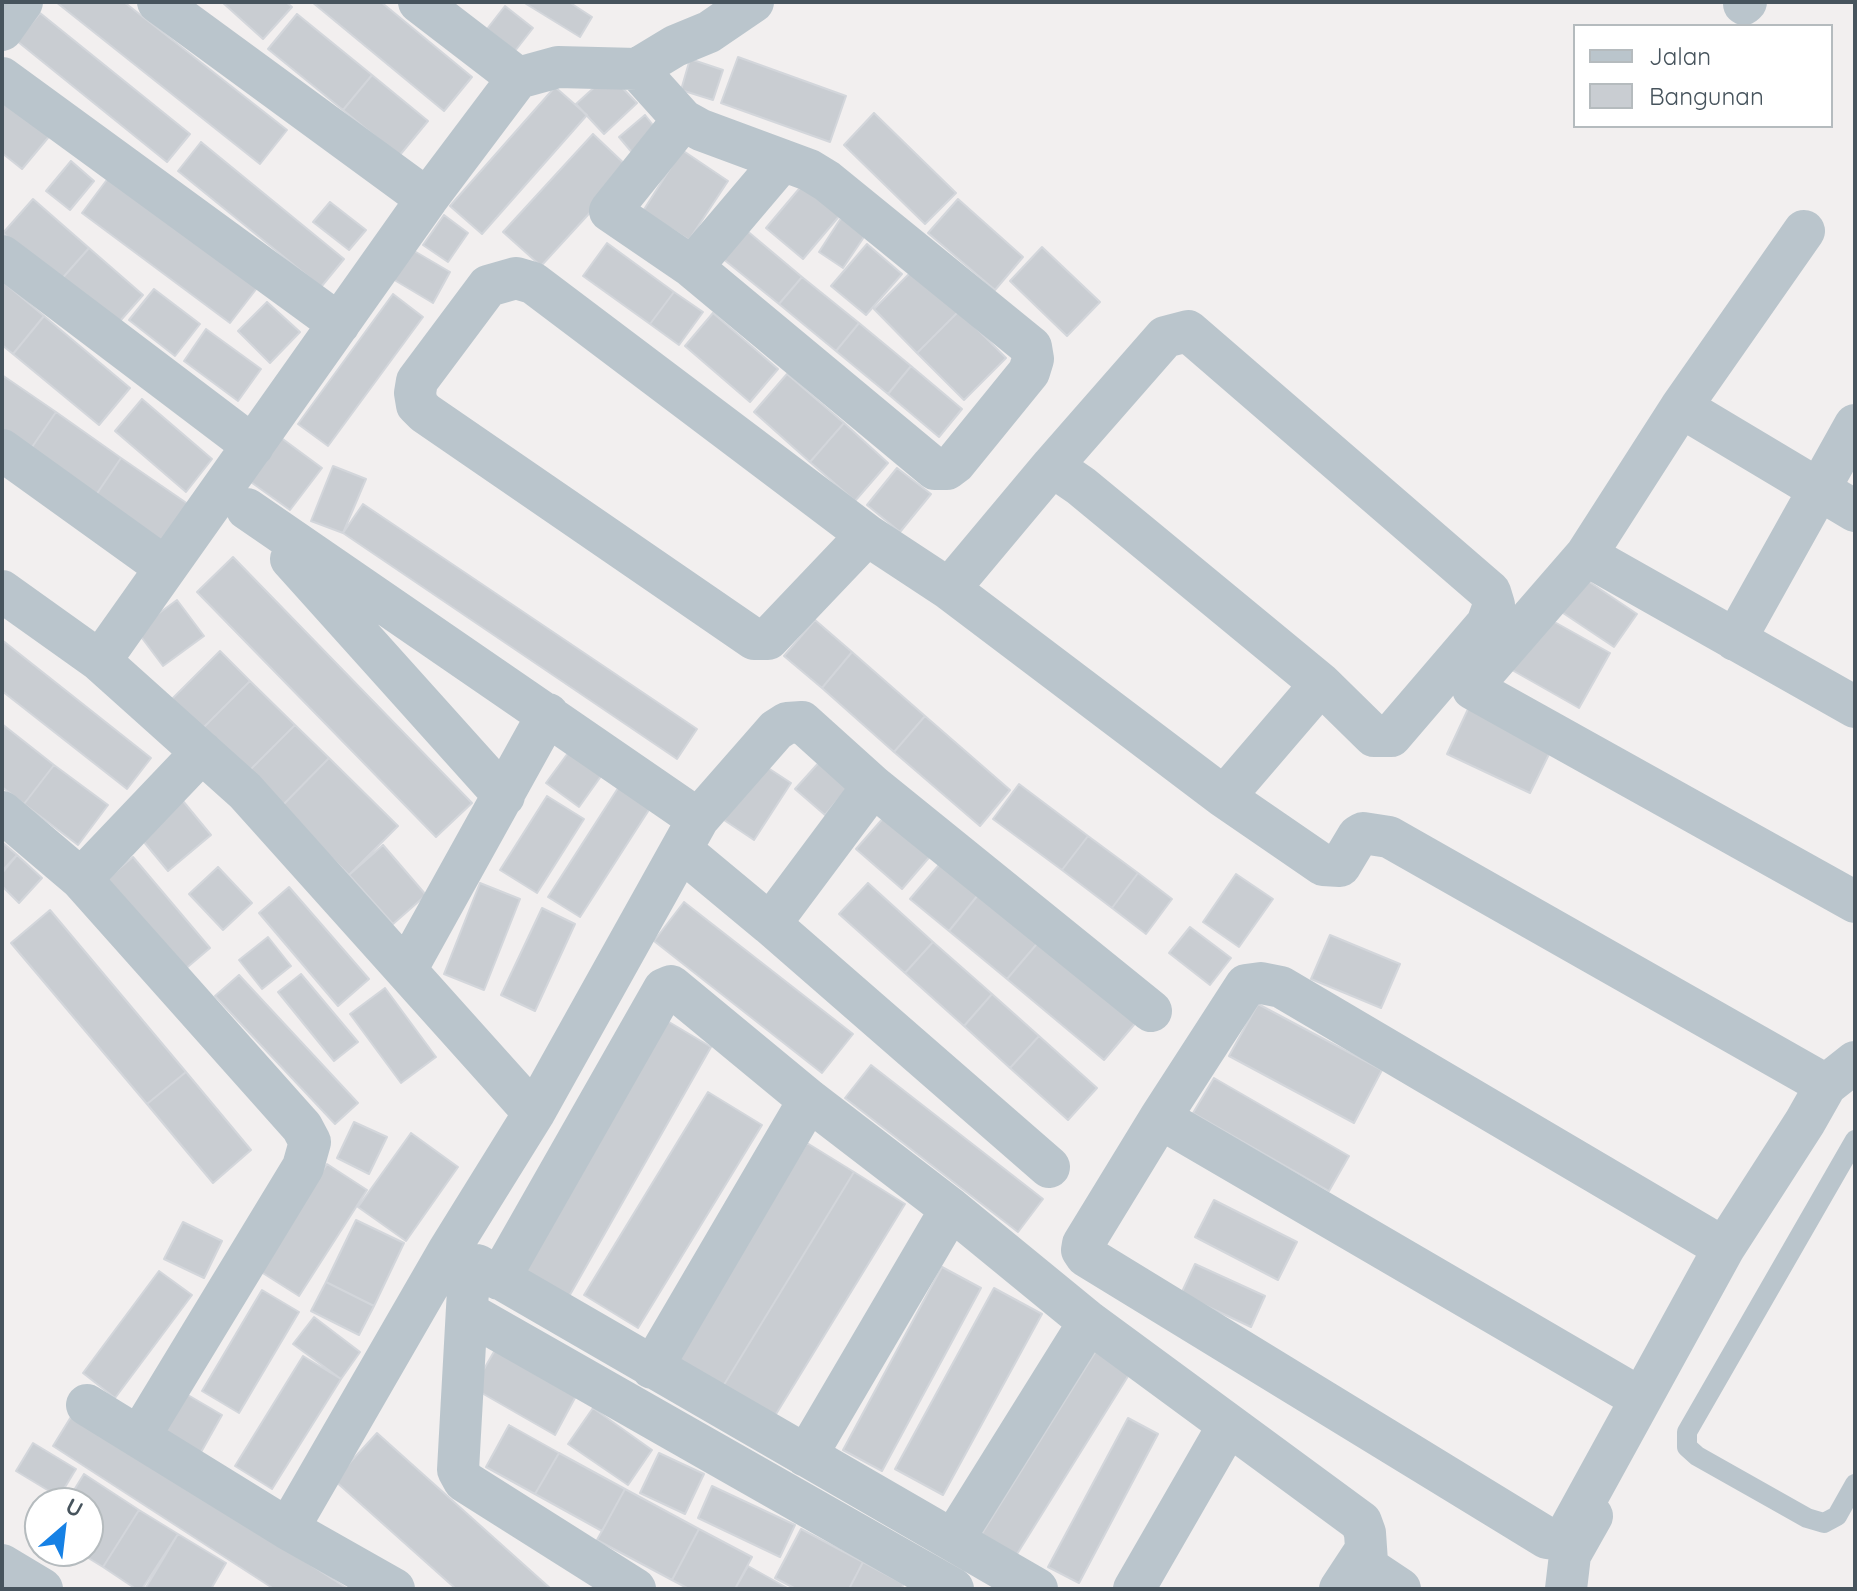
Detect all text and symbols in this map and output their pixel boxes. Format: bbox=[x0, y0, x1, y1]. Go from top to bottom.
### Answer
legend bbox=[1573, 24, 1833, 128]
text: Jalan bbox=[1649, 41, 1711, 71]
text: Bangunan bbox=[1649, 81, 1764, 111]
north arrow bbox=[24, 1487, 104, 1567]
text: U bbox=[61, 1492, 88, 1524]

